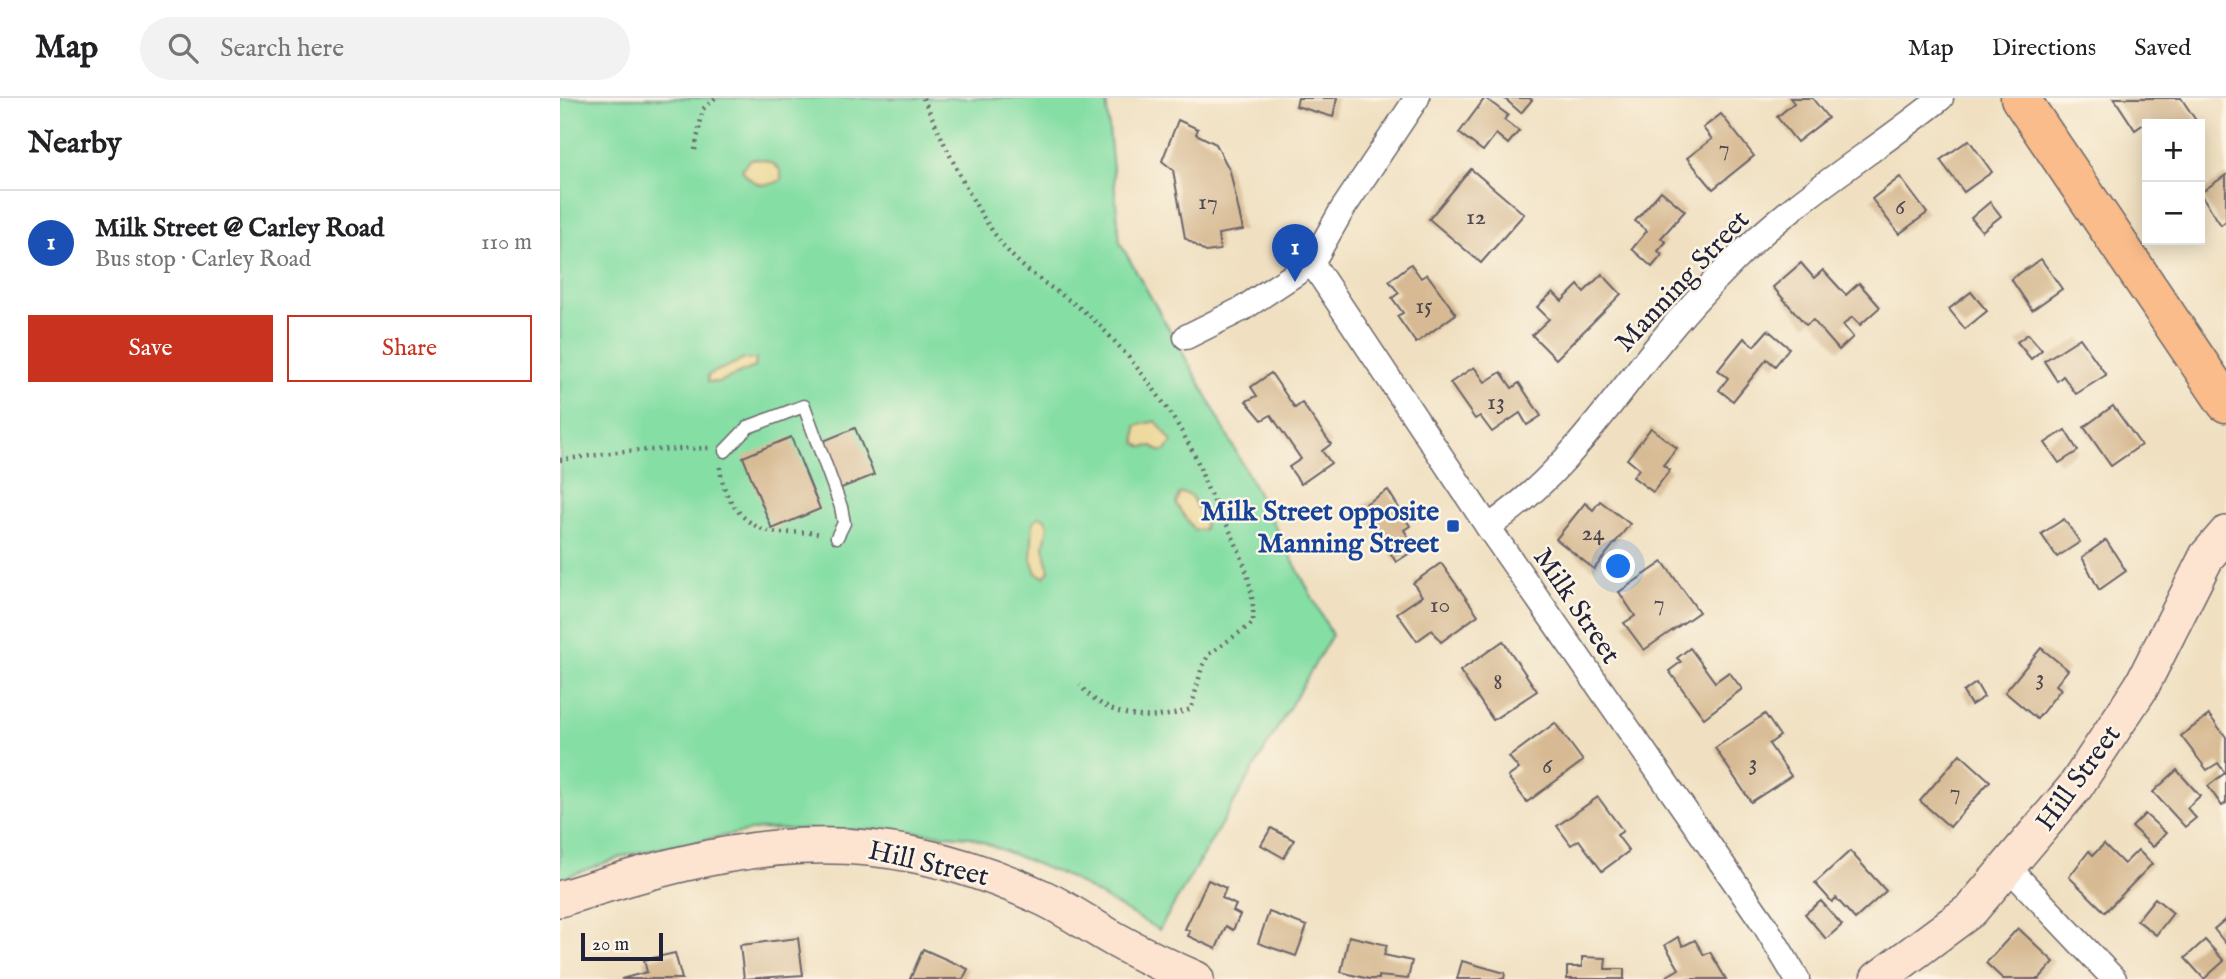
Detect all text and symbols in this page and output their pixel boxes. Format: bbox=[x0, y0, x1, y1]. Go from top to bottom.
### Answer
search box bbox=[140, 17, 630, 80]
text: Map bbox=[35, 27, 98, 69]
icon: search bbox=[164, 29, 202, 67]
text: Search here bbox=[220, 32, 344, 65]
text: Map bbox=[1908, 33, 1954, 64]
text: Directions bbox=[1992, 33, 2096, 64]
text: Saved bbox=[2134, 33, 2191, 64]
map controls bbox=[2142, 119, 2205, 245]
button: + bbox=[2142, 119, 2205, 182]
text: Nearby bbox=[28, 125, 121, 163]
house number: 7 bbox=[1718, 133, 1730, 164]
button: − bbox=[2142, 182, 2205, 245]
house number: 17 bbox=[1198, 187, 1218, 218]
house number: 6 bbox=[1895, 192, 1906, 223]
house number: 12 bbox=[1466, 202, 1486, 233]
street label: Manning Street bbox=[1608, 203, 1758, 360]
text: Milk Street @ Carley Road bbox=[95, 212, 384, 245]
pin: 1 bbox=[1272, 224, 1318, 282]
text: 1 bbox=[47, 228, 55, 257]
text: 110 m bbox=[481, 228, 532, 257]
text: Bus stop · Carley Road bbox=[95, 245, 311, 274]
house number: 15 bbox=[1415, 291, 1433, 322]
button: Save bbox=[28, 315, 273, 382]
button: Share bbox=[287, 315, 532, 382]
house number: 13 bbox=[1487, 387, 1505, 418]
place label: Milk Street opposite Manning Street bbox=[1200, 495, 1439, 562]
marker: Milk Street opposite Manning Street bbox=[1445, 518, 1461, 534]
house number: 24 bbox=[1581, 518, 1605, 549]
street label: Milk Street bbox=[1524, 542, 1628, 671]
your location bbox=[1601, 549, 1635, 583]
house number: 7 bbox=[1653, 588, 1665, 619]
house number: 10 bbox=[1430, 590, 1450, 621]
house number: 3 bbox=[2036, 663, 2044, 694]
house number: 8 bbox=[1493, 667, 1503, 698]
street label: Hill Street bbox=[2029, 718, 2129, 838]
house number: 3 bbox=[1749, 748, 1757, 779]
house number: 6 bbox=[1542, 751, 1553, 782]
house number: 7 bbox=[1949, 777, 1961, 808]
street label: Hill Street bbox=[865, 834, 992, 895]
scale bar bbox=[581, 930, 663, 962]
text: 20 m bbox=[592, 933, 629, 957]

